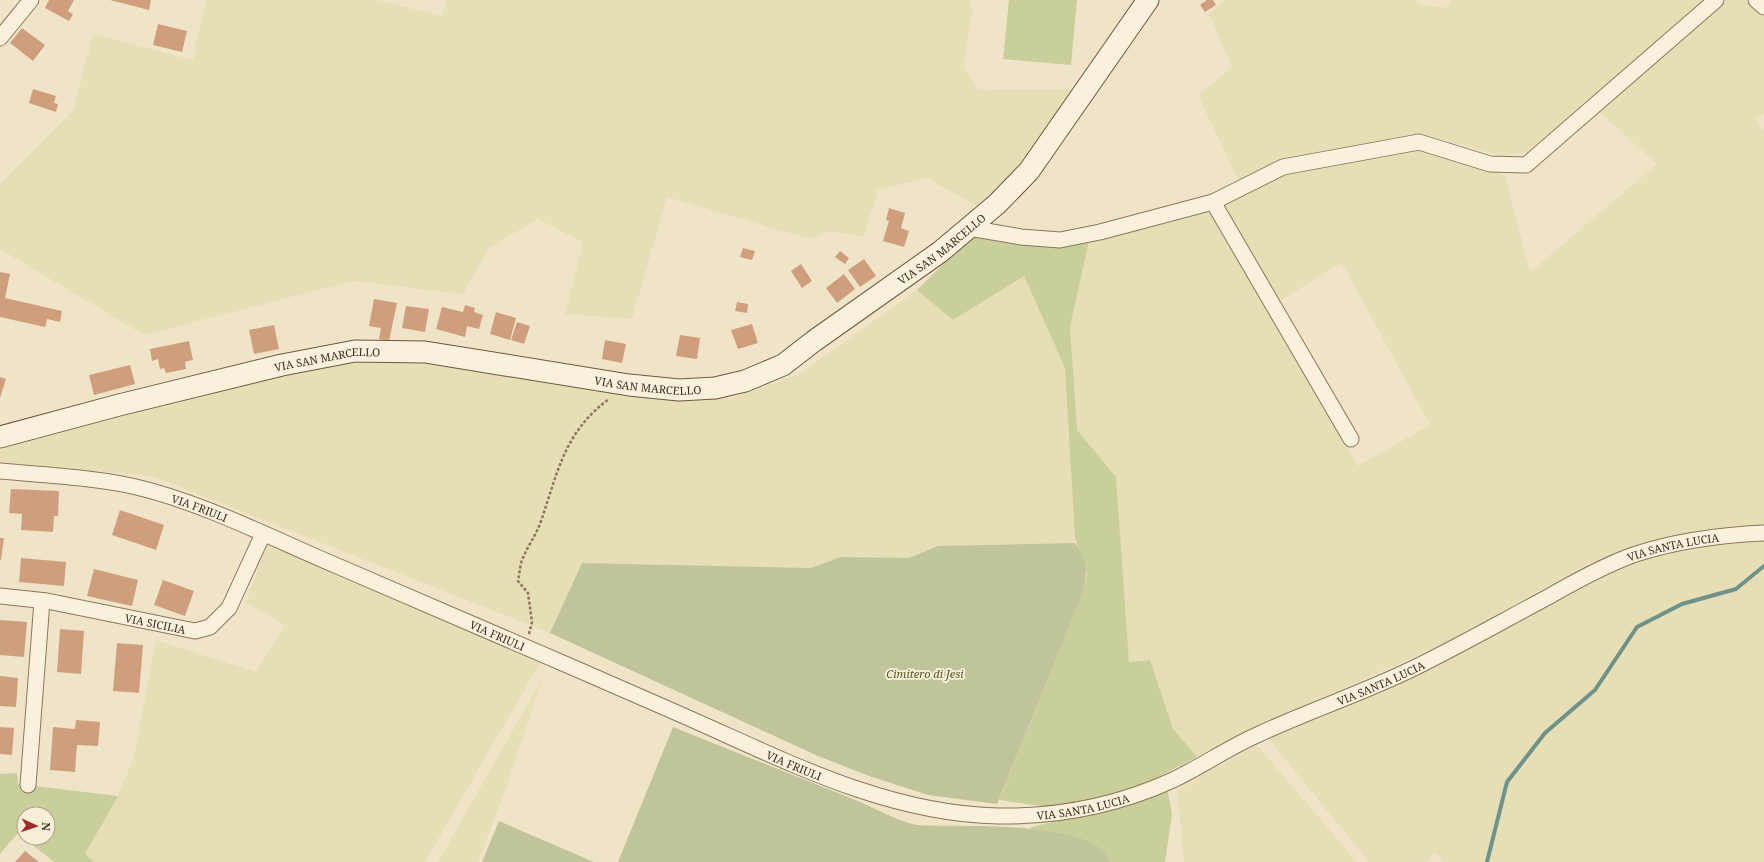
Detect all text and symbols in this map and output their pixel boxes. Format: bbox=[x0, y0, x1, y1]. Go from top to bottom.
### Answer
street label: VIA SAN MARCELLO bbox=[894, 210, 988, 287]
street label: VIA SAN MARCELLO bbox=[273, 343, 380, 374]
street label: VIA SAN MARCELLO bbox=[593, 372, 702, 398]
street label: VIA FRIULI bbox=[170, 490, 230, 525]
street label: VIA SANTA LUCIA bbox=[1625, 529, 1720, 564]
street label: VIA SICILIA bbox=[124, 610, 187, 637]
street label: VIA FRIULI bbox=[468, 616, 527, 653]
street label: VIA SANTA LUCIA bbox=[1335, 657, 1427, 708]
park label: Cimitero di Jesi bbox=[886, 666, 964, 681]
street label: VIA FRIULI bbox=[764, 746, 824, 783]
street label: VIA SANTA LUCIA bbox=[1036, 790, 1131, 822]
north arrow bbox=[16, 806, 56, 846]
text: N bbox=[39, 822, 54, 832]

